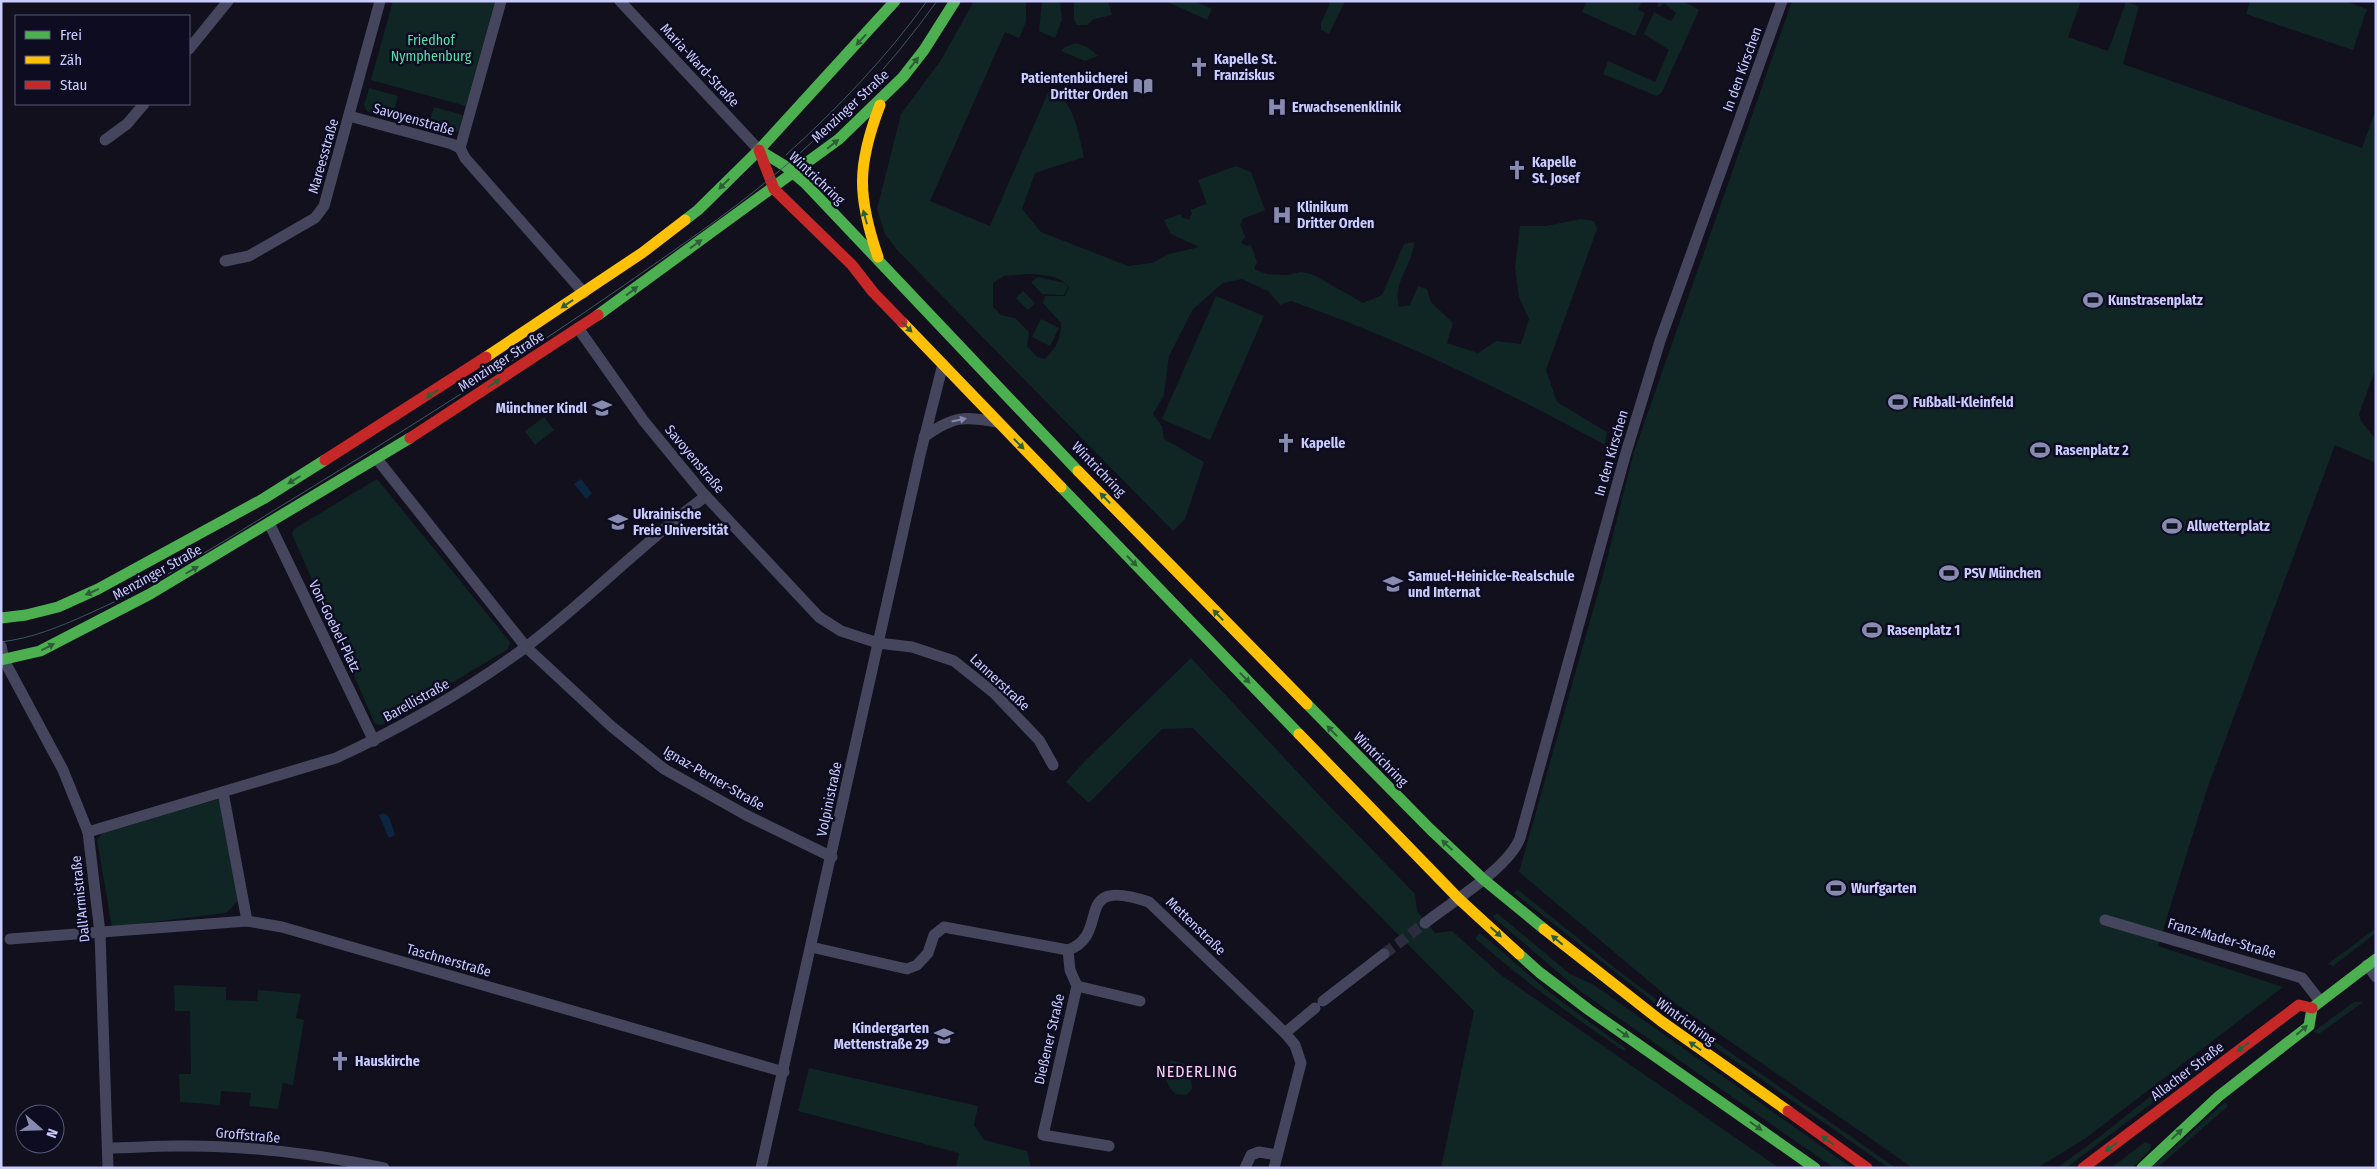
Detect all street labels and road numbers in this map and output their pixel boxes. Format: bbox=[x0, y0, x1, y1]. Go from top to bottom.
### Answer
street label: Maria-Ward-Straße bbox=[657, 20, 743, 111]
street label: In den Kirschen bbox=[1719, 25, 1766, 114]
street label: Menzinger Straße bbox=[808, 66, 893, 146]
street label: Savoyenstraße bbox=[371, 100, 457, 139]
street label: Mareesstraße bbox=[305, 117, 342, 196]
street label: Wintrichring bbox=[785, 148, 848, 209]
street label: Menzinger Straße bbox=[455, 327, 548, 396]
street label: In den Kirschen bbox=[1591, 408, 1632, 498]
street label: Savoyenstraße bbox=[661, 422, 728, 497]
street label: Wintrichring bbox=[1068, 438, 1129, 501]
street label: Menzinger Straße bbox=[110, 541, 205, 604]
street label: Von-Goebel-Platz bbox=[305, 578, 364, 675]
street label: Lannerstraße bbox=[966, 650, 1033, 714]
street label: Barellistraße bbox=[380, 675, 452, 726]
street label: Wintrichring bbox=[1350, 729, 1412, 790]
street label: Ignaz-Perner-Straße bbox=[660, 743, 767, 814]
street label: Volpinistraße bbox=[813, 760, 846, 838]
street label: Dall'Armistraße bbox=[67, 855, 94, 943]
street label: Mettenstraße bbox=[1162, 894, 1229, 959]
street label: Franz-Mader-Straße bbox=[2166, 915, 2278, 962]
street label: Taschnerstraße bbox=[405, 940, 493, 981]
street label: Dießener Straße bbox=[1031, 992, 1068, 1086]
street label: Wintrichring bbox=[1652, 994, 1719, 1049]
street label: Allacher Straße bbox=[2147, 1038, 2227, 1104]
street label: Groffstraße bbox=[215, 1124, 281, 1147]

